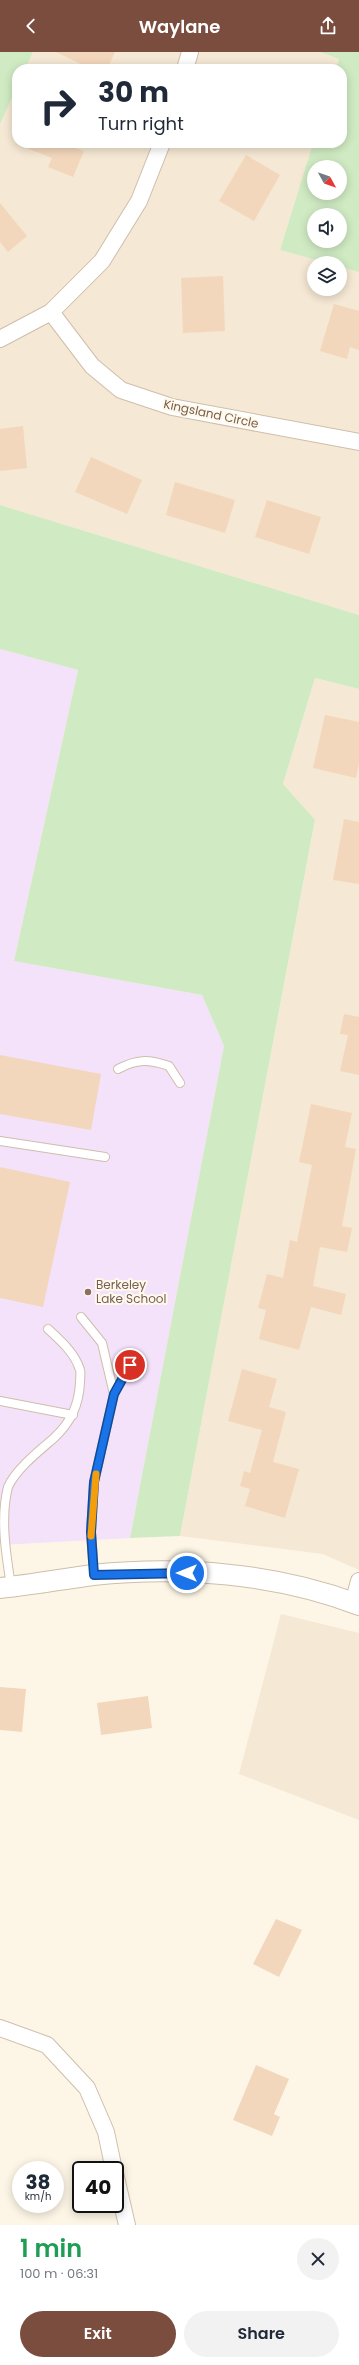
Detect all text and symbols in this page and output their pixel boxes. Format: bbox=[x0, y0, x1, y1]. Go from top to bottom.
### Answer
text: Waylane bbox=[139, 14, 220, 39]
icon: back bbox=[20, 15, 42, 37]
icon: share bbox=[317, 15, 339, 37]
text: 30 m bbox=[98, 73, 169, 112]
icon: right bbox=[32, 80, 84, 132]
text: Turn right bbox=[98, 111, 184, 136]
north arrow bbox=[307, 160, 347, 200]
map controls bbox=[307, 160, 347, 296]
button: sound bbox=[307, 208, 347, 248]
button: layers bbox=[307, 256, 347, 296]
street label: Kingsland Circle bbox=[162, 395, 260, 432]
place label: Berkeley Lake School bbox=[96, 1276, 166, 1307]
marker: Berkeley Lake School bbox=[83, 1287, 93, 1297]
pin bbox=[113, 1348, 147, 1382]
icon: arrive bbox=[119, 1354, 141, 1376]
position arrow bbox=[166, 1552, 208, 1594]
speed limit sign: 40 bbox=[72, 2161, 124, 2213]
text: 38 bbox=[25, 2168, 51, 2196]
text: km/h bbox=[25, 2189, 51, 2204]
text: 1 min bbox=[20, 2232, 82, 2265]
button: close bbox=[297, 2238, 339, 2280]
text: 100 m · 06:31 bbox=[20, 2264, 98, 2283]
button: Exit bbox=[20, 2311, 176, 2357]
button: Share bbox=[184, 2311, 339, 2357]

